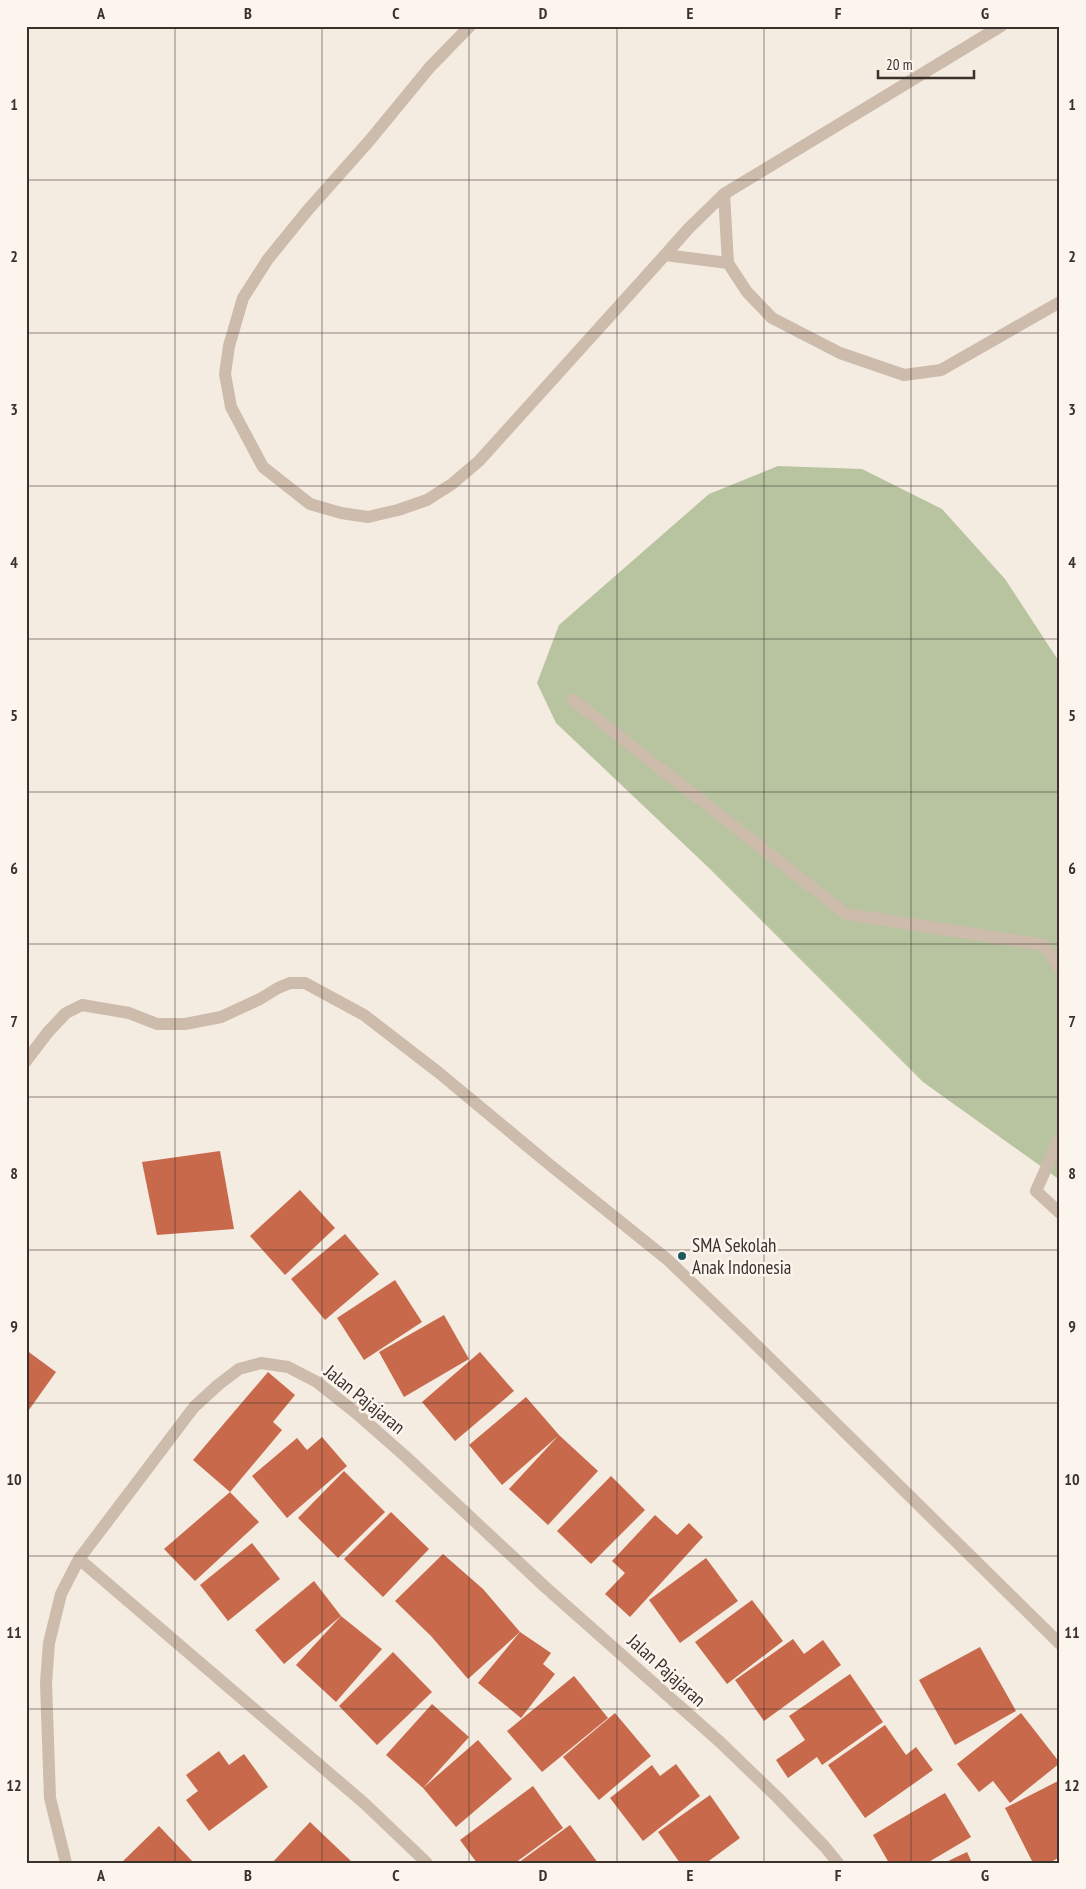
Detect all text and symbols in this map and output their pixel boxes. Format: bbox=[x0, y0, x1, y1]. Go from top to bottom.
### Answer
text: A bbox=[96, 3, 106, 23]
text: B bbox=[244, 3, 252, 23]
text: C bbox=[392, 3, 400, 23]
text: D bbox=[539, 3, 548, 23]
text: E bbox=[687, 3, 694, 23]
text: F bbox=[835, 3, 842, 23]
text: G bbox=[981, 3, 989, 23]
scale bar bbox=[878, 48, 975, 80]
text: 20 m bbox=[886, 55, 912, 74]
text: 1 bbox=[10, 94, 18, 114]
text: 1 bbox=[1068, 94, 1076, 114]
text: 2 bbox=[10, 246, 18, 266]
text: 2 bbox=[1068, 246, 1076, 266]
text: 3 bbox=[10, 399, 18, 419]
text: 3 bbox=[1068, 399, 1076, 419]
text: 4 bbox=[10, 552, 18, 572]
text: 4 bbox=[1068, 552, 1076, 572]
text: 5 bbox=[10, 705, 18, 725]
text: 5 bbox=[1068, 705, 1076, 725]
text: 6 bbox=[10, 858, 18, 878]
text: 6 bbox=[1068, 858, 1076, 878]
text: 7 bbox=[10, 1011, 18, 1031]
text: 7 bbox=[1068, 1011, 1076, 1031]
text: 8 bbox=[10, 1163, 18, 1183]
text: 8 bbox=[1068, 1163, 1076, 1183]
place label: SMA Sekolah Anak Indonesia bbox=[692, 1233, 791, 1279]
marker: SMA Sekolah Anak Indonesia bbox=[676, 1250, 688, 1262]
text: 9 bbox=[10, 1316, 18, 1336]
text: 9 bbox=[1068, 1316, 1076, 1336]
street label: Jalan Pajajaran bbox=[319, 1359, 410, 1439]
text: 10 bbox=[6, 1469, 22, 1489]
text: 10 bbox=[1064, 1469, 1080, 1489]
text: 11 bbox=[6, 1622, 22, 1642]
text: 11 bbox=[1064, 1622, 1080, 1642]
street label: Jalan Pajajaran bbox=[622, 1628, 711, 1711]
text: 12 bbox=[6, 1775, 22, 1795]
text: 12 bbox=[1064, 1775, 1080, 1795]
text: A bbox=[96, 1865, 106, 1885]
text: B bbox=[244, 1865, 252, 1885]
text: C bbox=[392, 1865, 400, 1885]
text: D bbox=[539, 1865, 548, 1885]
text: E bbox=[687, 1865, 694, 1885]
text: F bbox=[835, 1865, 842, 1885]
text: G bbox=[981, 1865, 989, 1885]

